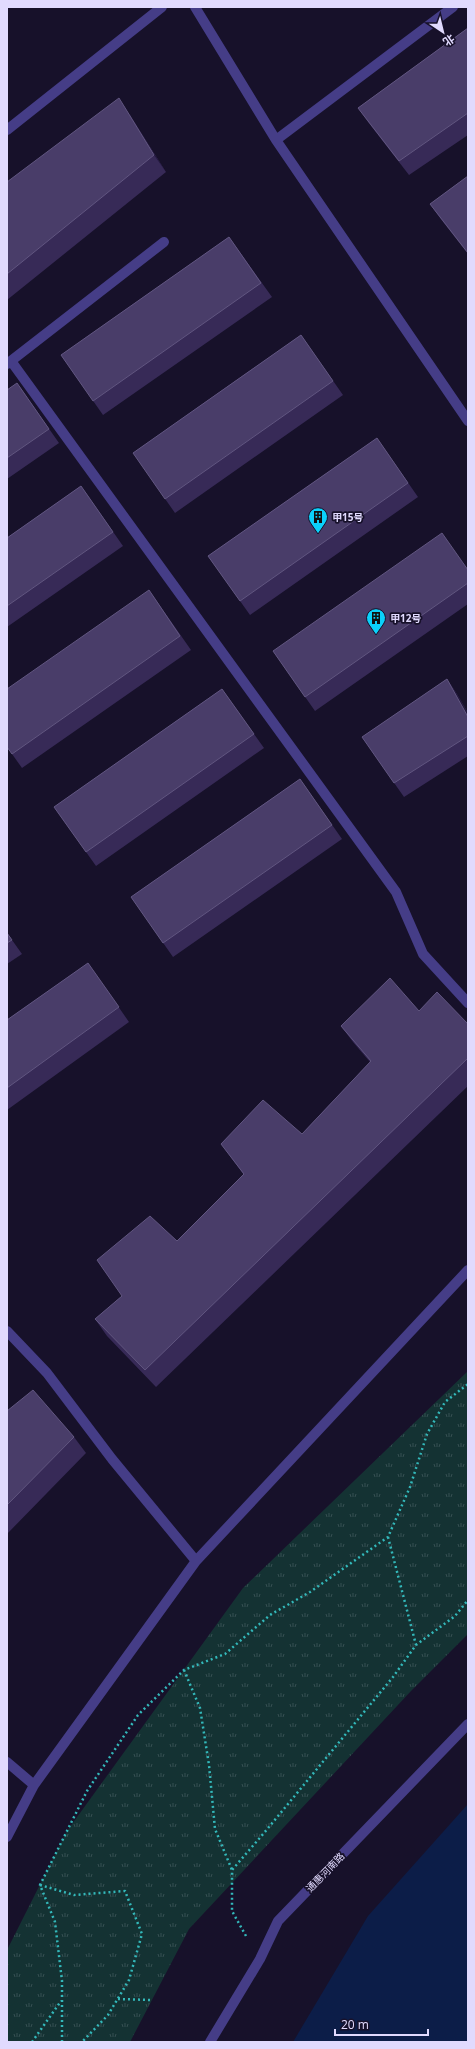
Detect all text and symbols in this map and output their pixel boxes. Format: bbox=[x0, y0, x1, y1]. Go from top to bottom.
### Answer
north arrow bbox=[423, 12, 463, 52]
text: 北 bbox=[440, 31, 458, 50]
building icon: 甲15号 bbox=[307, 506, 329, 534]
place label: 甲15号 bbox=[332, 510, 363, 524]
building icon: 甲12号 bbox=[365, 607, 387, 635]
place label: 甲12号 bbox=[390, 611, 421, 625]
street label: 通惠河南路 bbox=[303, 1849, 347, 1895]
scale bar bbox=[335, 2011, 428, 2037]
text: 20 m bbox=[341, 2016, 369, 2033]

